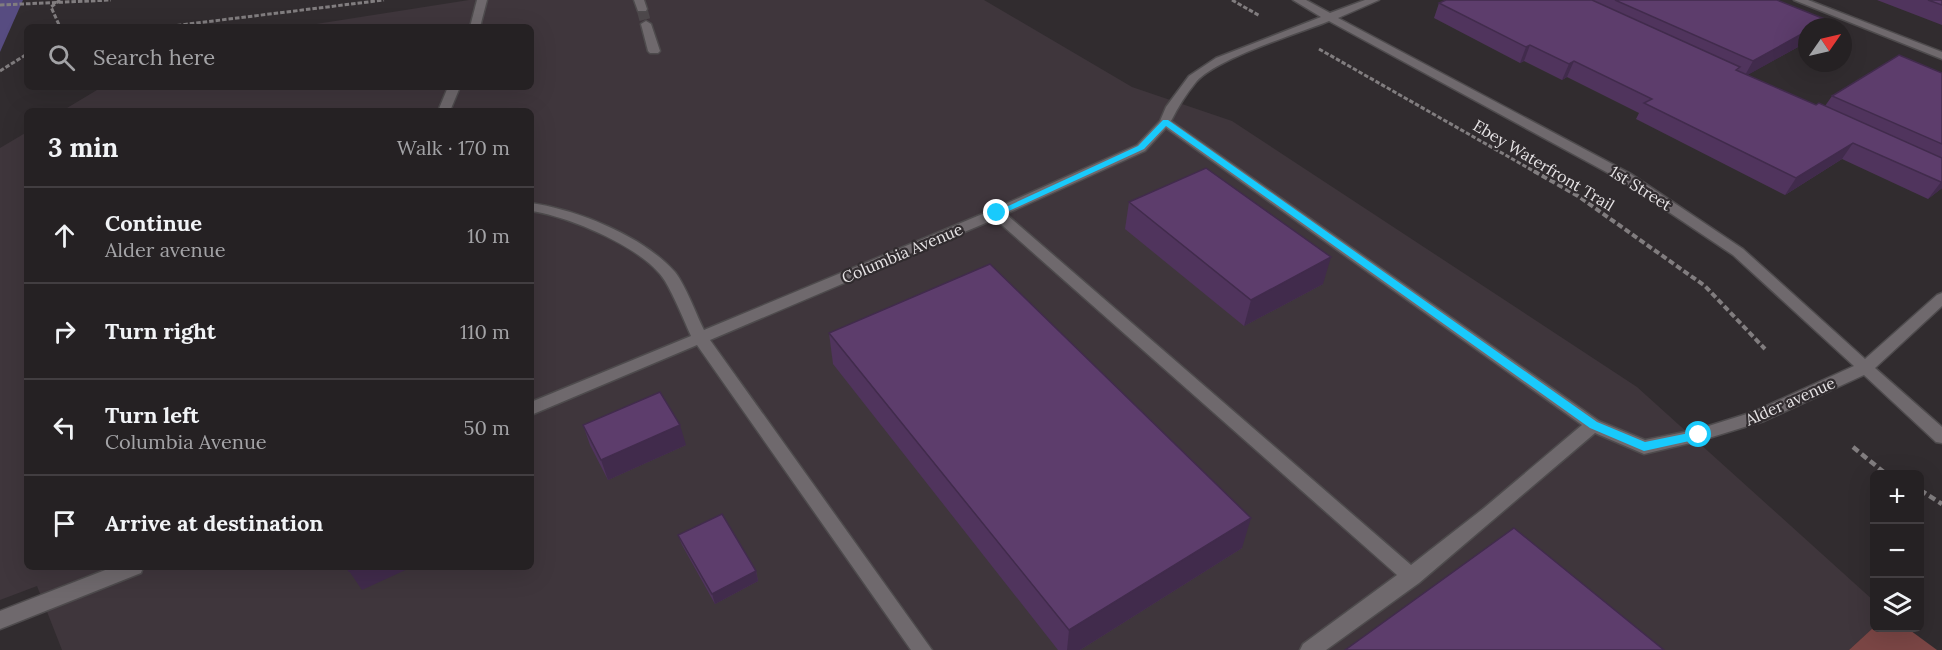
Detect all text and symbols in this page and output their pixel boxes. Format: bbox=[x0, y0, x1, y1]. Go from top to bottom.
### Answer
north arrow bbox=[1798, 18, 1852, 72]
search box bbox=[24, 24, 534, 90]
icon: search bbox=[45, 41, 78, 74]
text: Search here bbox=[93, 43, 215, 71]
street label: Ebey Waterfront Trail bbox=[1470, 115, 1618, 215]
text: 3 min bbox=[48, 131, 118, 164]
text: Walk · 170 m bbox=[397, 135, 510, 160]
street label: 1st Street bbox=[1606, 161, 1676, 215]
route end bbox=[983, 199, 1009, 225]
text: Continue bbox=[105, 209, 202, 237]
street label: Columbia Avenue bbox=[839, 218, 966, 287]
icon: ahead bbox=[48, 219, 81, 252]
text: 10 m bbox=[467, 223, 510, 248]
text: Alder avenue bbox=[105, 237, 226, 262]
icon: right bbox=[48, 315, 81, 348]
text: Turn right bbox=[105, 317, 216, 345]
text: 110 m bbox=[460, 319, 510, 344]
street label: Alder avenue bbox=[1741, 372, 1838, 430]
text: Turn left bbox=[105, 401, 199, 429]
icon: left bbox=[48, 411, 81, 444]
text: 50 m bbox=[464, 415, 510, 440]
route start bbox=[1685, 421, 1711, 447]
text: Columbia Avenue bbox=[105, 429, 267, 454]
map controls bbox=[1870, 470, 1924, 632]
button: + bbox=[1870, 470, 1924, 524]
icon: arrive bbox=[48, 507, 81, 540]
text: Arrive at destination bbox=[105, 509, 323, 537]
button: − bbox=[1870, 524, 1924, 578]
button: layers bbox=[1870, 578, 1924, 632]

